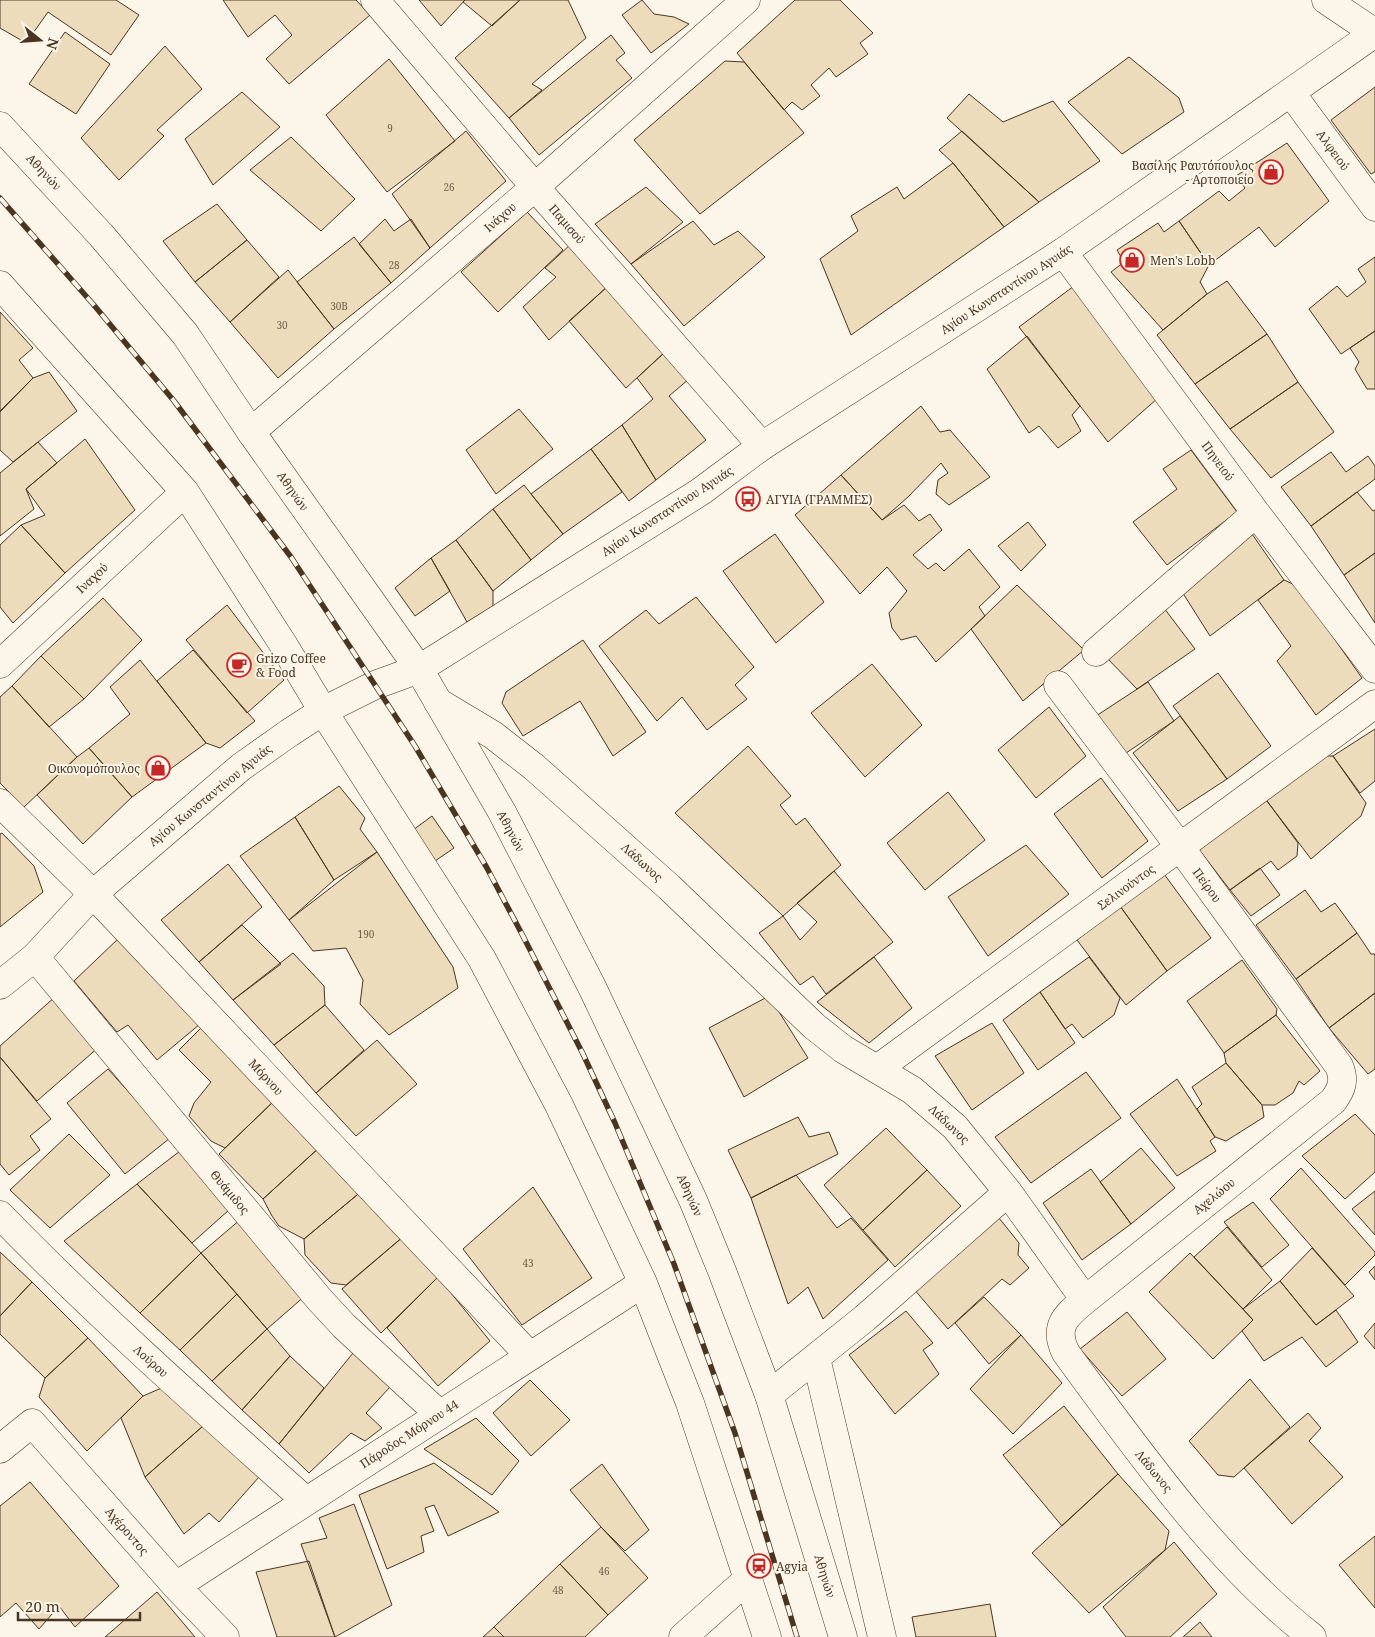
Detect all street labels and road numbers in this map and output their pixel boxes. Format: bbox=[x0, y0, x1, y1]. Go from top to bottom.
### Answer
street label: Αλφειού bbox=[1312, 126, 1354, 174]
street label: Αθηνών bbox=[23, 150, 65, 194]
street label: Ινάχου bbox=[480, 198, 520, 236]
street label: Παμισού bbox=[545, 200, 589, 248]
street label: Αγίου Κωνσταντίνου Αγυιάς bbox=[937, 240, 1075, 338]
street label: Πηνειού bbox=[1198, 438, 1238, 484]
street label: Αγίου Κωνσταντίνου Αγυιάς bbox=[598, 462, 736, 560]
street label: Αθηνών bbox=[273, 468, 313, 514]
street label: Ιναχού bbox=[72, 559, 112, 597]
street label: Αγίου Κωνσταντίνου Αγυιάς bbox=[145, 740, 275, 850]
street label: Αθηνών bbox=[493, 807, 529, 855]
street label: Λάδωνος bbox=[618, 839, 667, 885]
street label: Σελινούντος bbox=[1094, 860, 1158, 914]
street label: Πείρου bbox=[1189, 864, 1225, 906]
street label: Μόρνου bbox=[245, 1055, 287, 1099]
street label: Λάδωνος bbox=[925, 1100, 973, 1148]
street label: Θυάμιδος bbox=[206, 1166, 254, 1218]
street label: Αθηνών bbox=[673, 1171, 707, 1219]
street label: Αχελώου bbox=[1189, 1174, 1239, 1218]
street label: Λούρου bbox=[130, 1341, 172, 1381]
street label: Πάροδος Μόρνου 44 bbox=[356, 1396, 462, 1472]
street label: Λάδωνος bbox=[1131, 1446, 1177, 1496]
street label: Αχέροντος bbox=[101, 1503, 153, 1559]
street label: Αθηνών bbox=[810, 1552, 840, 1600]

